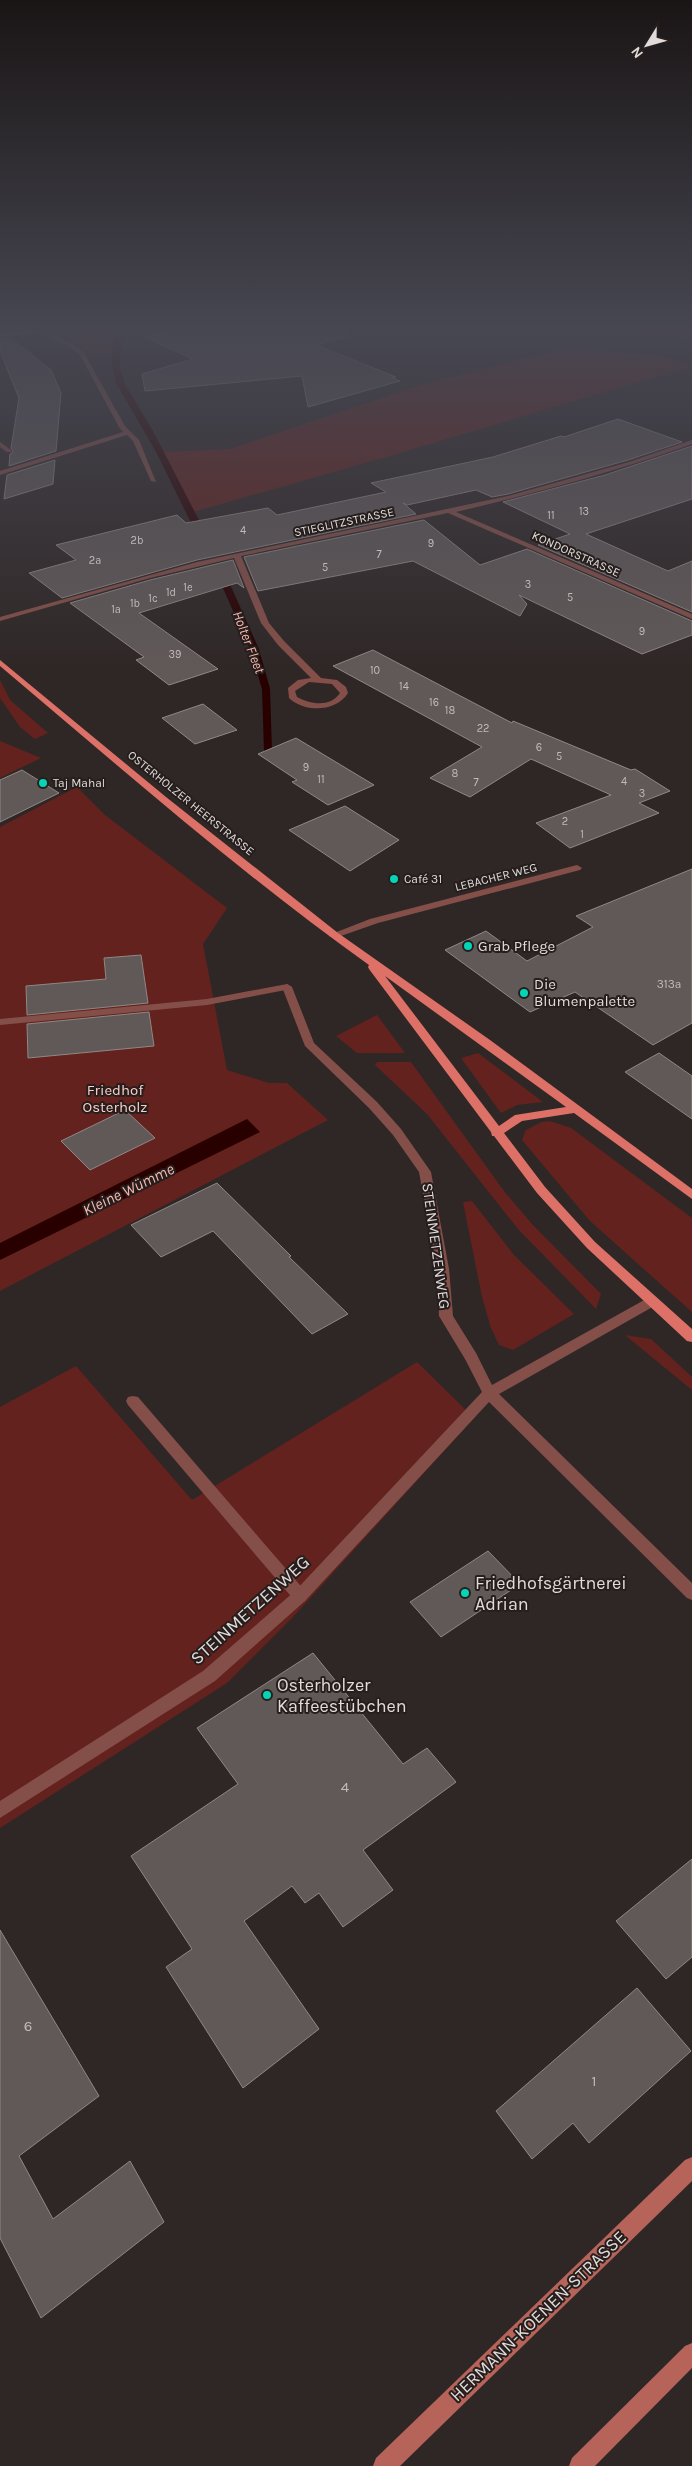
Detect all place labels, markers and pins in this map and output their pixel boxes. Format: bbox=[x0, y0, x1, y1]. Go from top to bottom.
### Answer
place label: Taj Mahal bbox=[53, 776, 105, 790]
marker: Taj Mahal bbox=[37, 777, 49, 789]
place label: Café 31 bbox=[404, 872, 442, 886]
marker: Café 31 bbox=[388, 873, 400, 885]
place label: Grab Pflege bbox=[478, 937, 555, 955]
marker: Grab Pflege bbox=[462, 940, 474, 952]
place label: Die Blumenpalette bbox=[534, 975, 635, 1010]
marker: Die Blumenpalette bbox=[518, 987, 530, 999]
place label: Friedhofsgärtnerei Adrian bbox=[475, 1572, 627, 1615]
marker: Friedhofsgärtnerei Adrian bbox=[459, 1587, 471, 1599]
place label: Osterholzer Kaffeestübchen bbox=[277, 1674, 407, 1717]
marker: Osterholzer Kaffeestübchen bbox=[261, 1689, 273, 1701]

